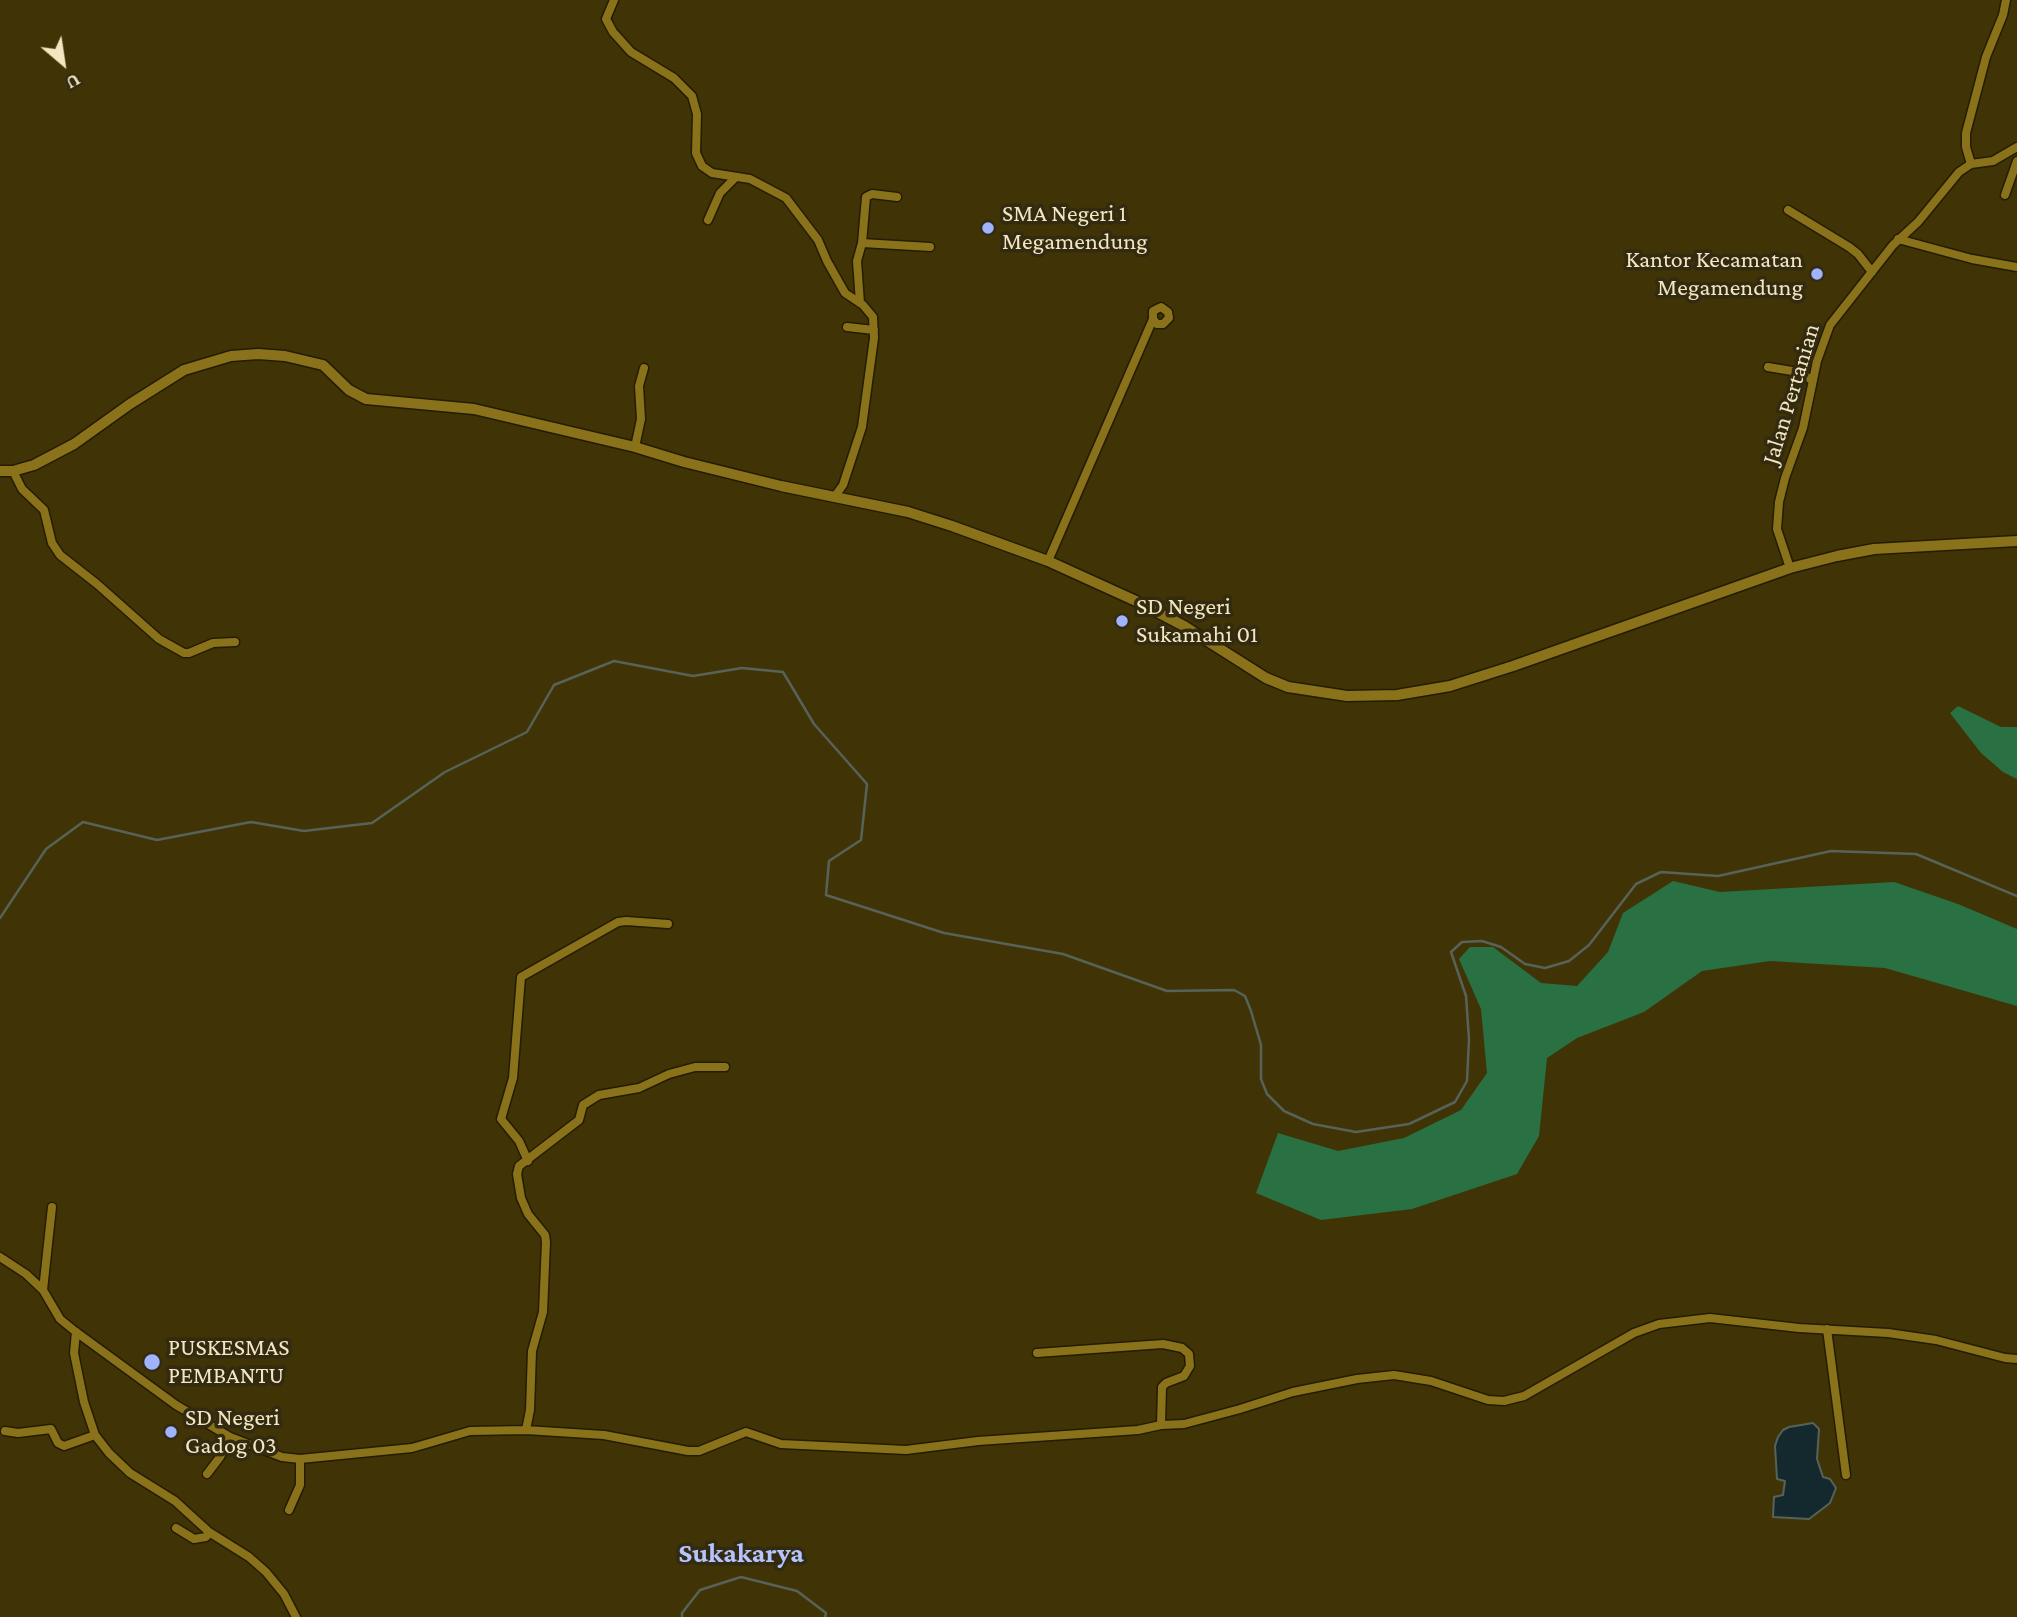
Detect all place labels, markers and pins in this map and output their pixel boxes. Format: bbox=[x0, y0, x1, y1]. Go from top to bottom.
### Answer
place label: SMA Negeri 1 Megamendung bbox=[1002, 200, 1148, 256]
marker: SMA Negeri 1 Megamendung bbox=[980, 220, 996, 236]
place label: Kantor Kecamatan Megamendung bbox=[1625, 246, 1803, 302]
marker: Kantor Kecamatan Megamendung bbox=[1809, 266, 1825, 282]
place label: SD Negeri Sukamahi 01 bbox=[1136, 593, 1258, 649]
marker: SD Negeri Sukamahi 01 bbox=[1114, 613, 1130, 629]
place label: PUSKESMAS PEMBANTU bbox=[168, 1334, 290, 1390]
marker: PUSKESMAS PEMBANTU bbox=[142, 1352, 162, 1372]
place label: SD Negeri Gadog 03 bbox=[185, 1404, 280, 1460]
marker: SD Negeri Gadog 03 bbox=[163, 1424, 179, 1440]

